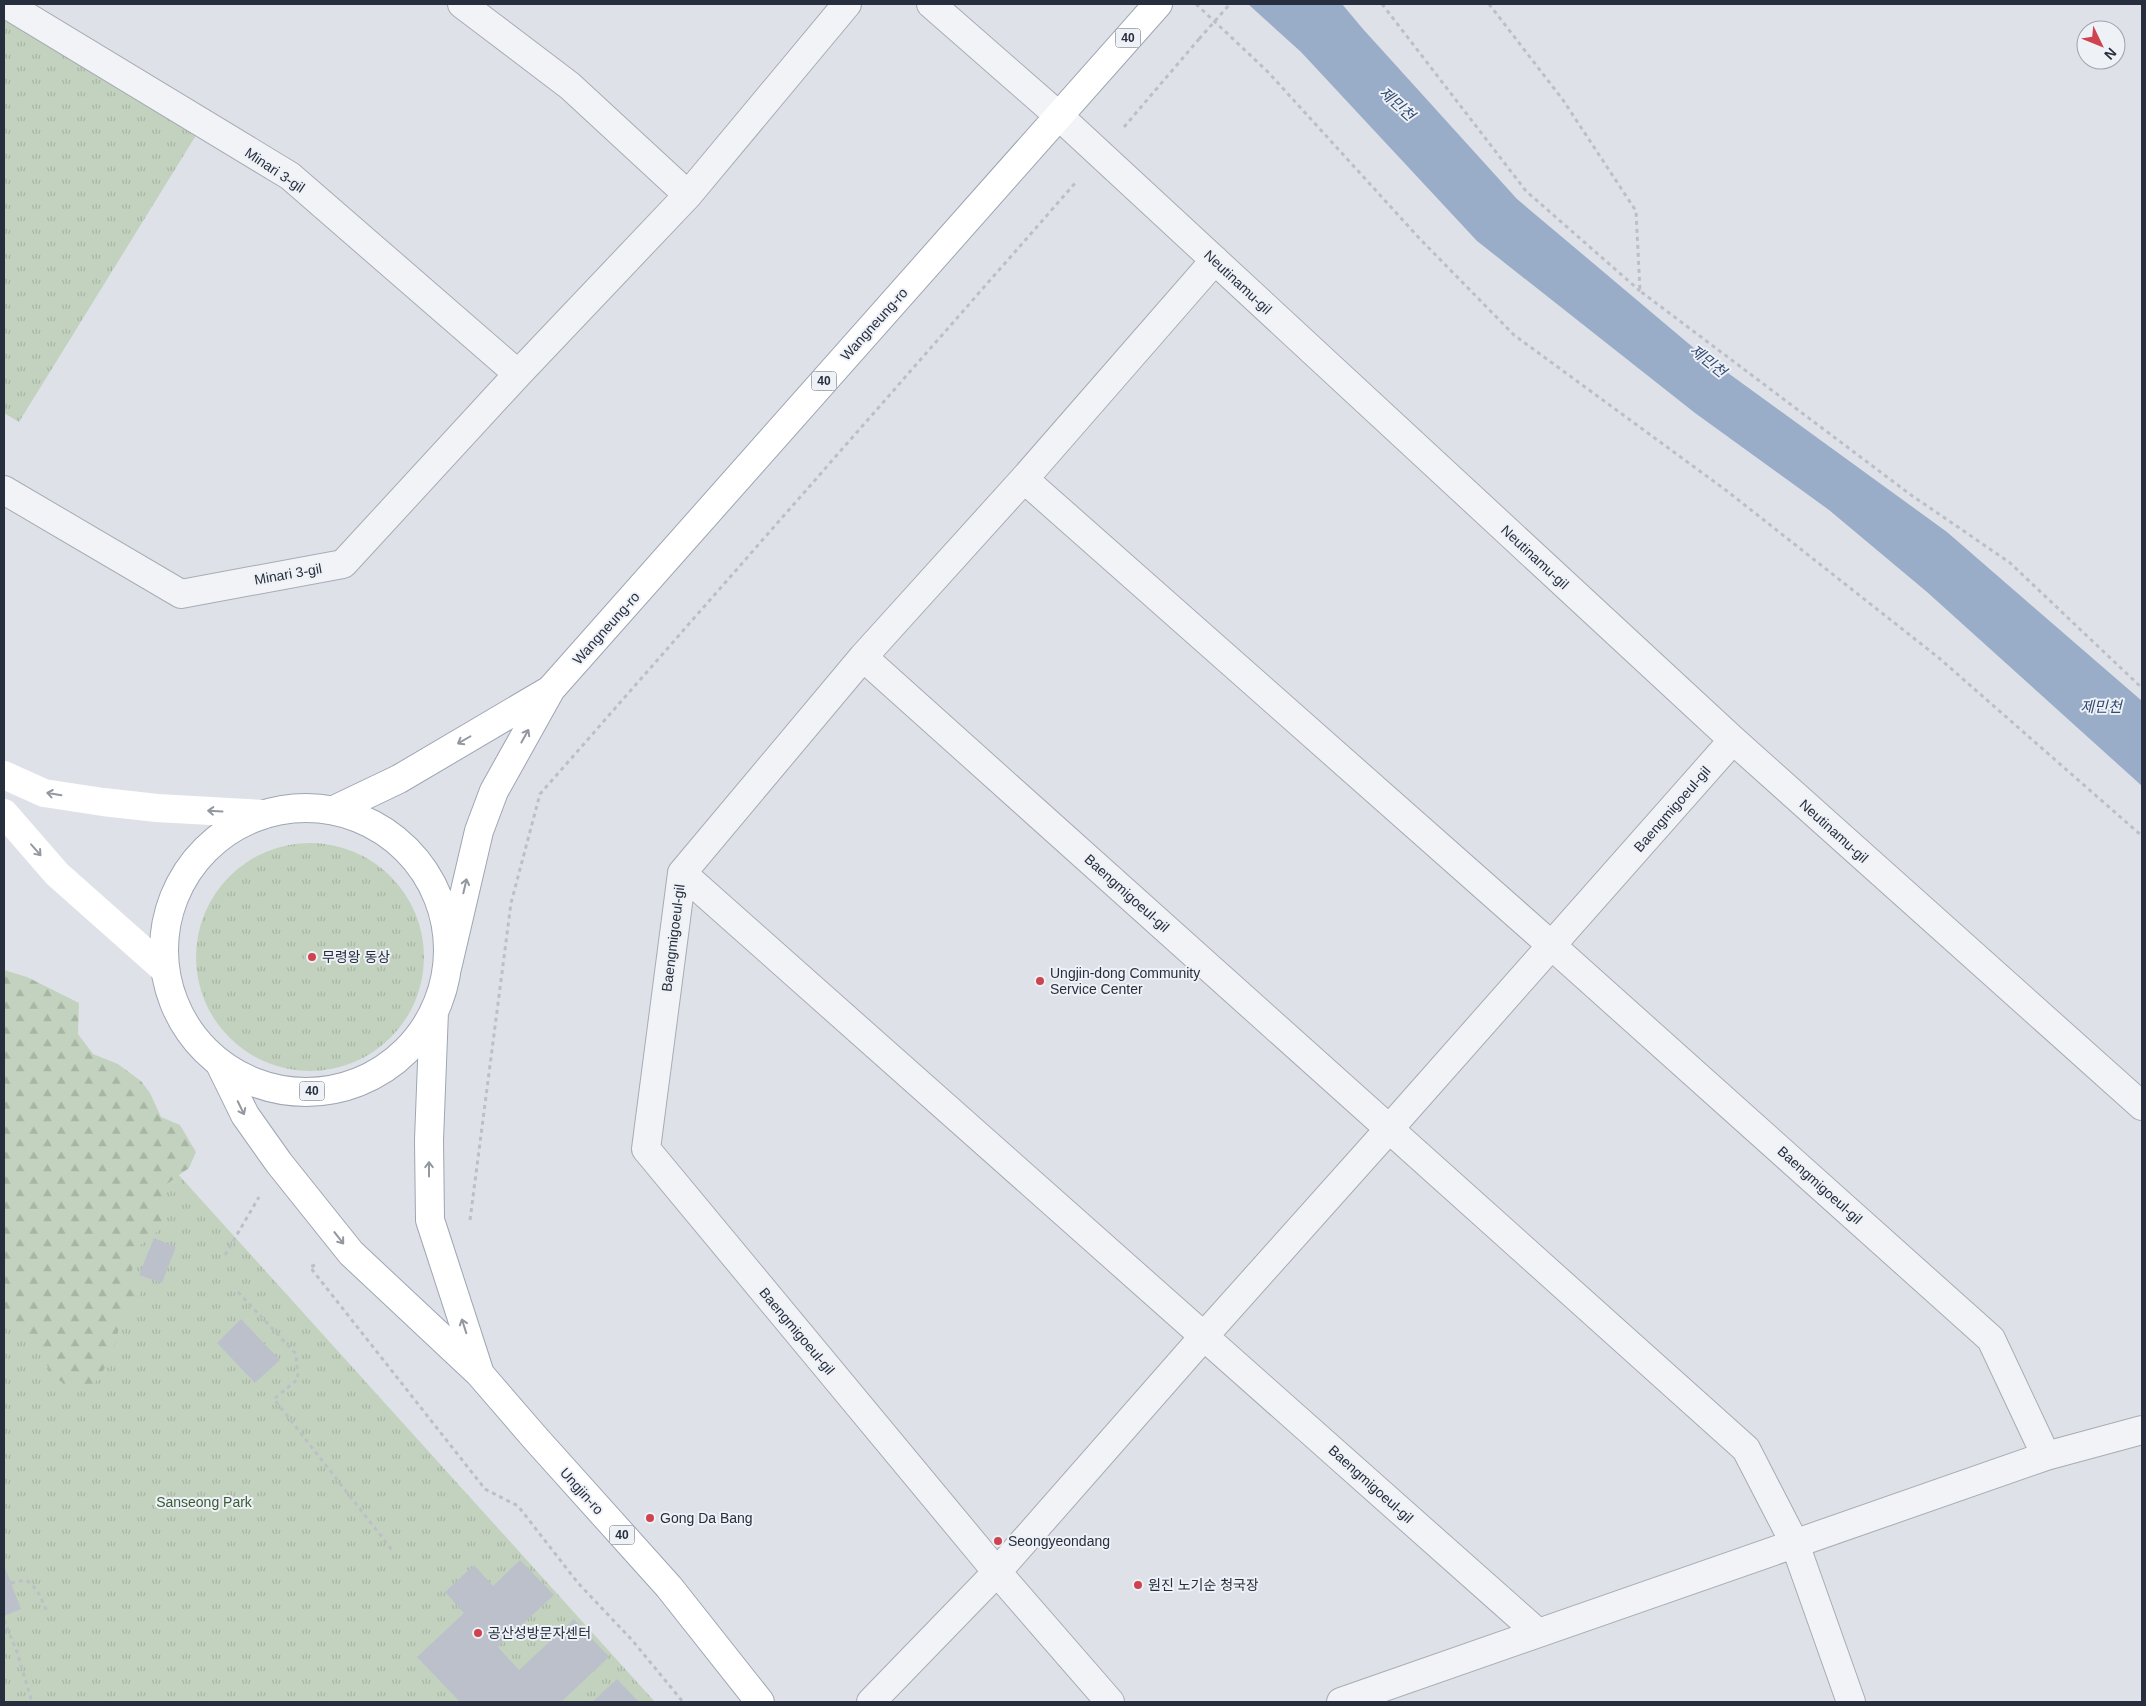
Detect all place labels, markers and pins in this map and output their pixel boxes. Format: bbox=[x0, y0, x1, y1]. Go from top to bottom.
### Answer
place label: 무령왕 동상 bbox=[322, 949, 390, 965]
marker: 무령왕 동상 bbox=[306, 951, 318, 963]
place label: Ungjin-dong Community Service Center bbox=[1050, 965, 1200, 997]
marker: Ungjin-dong Community Service Center bbox=[1034, 975, 1046, 987]
place label: Gong Da Bang bbox=[660, 1510, 753, 1526]
marker: Gong Da Bang bbox=[644, 1512, 656, 1524]
place label: Seongyeondang bbox=[1008, 1533, 1110, 1549]
marker: Seongyeondang bbox=[992, 1535, 1004, 1547]
place label: 원진 노기순 청국장 bbox=[1148, 1577, 1259, 1593]
marker: 원진 노기순 청국장 bbox=[1132, 1579, 1144, 1591]
place label: 공산성방문자센터 bbox=[488, 1625, 591, 1641]
marker: 공산성방문자센터 bbox=[472, 1627, 484, 1639]

